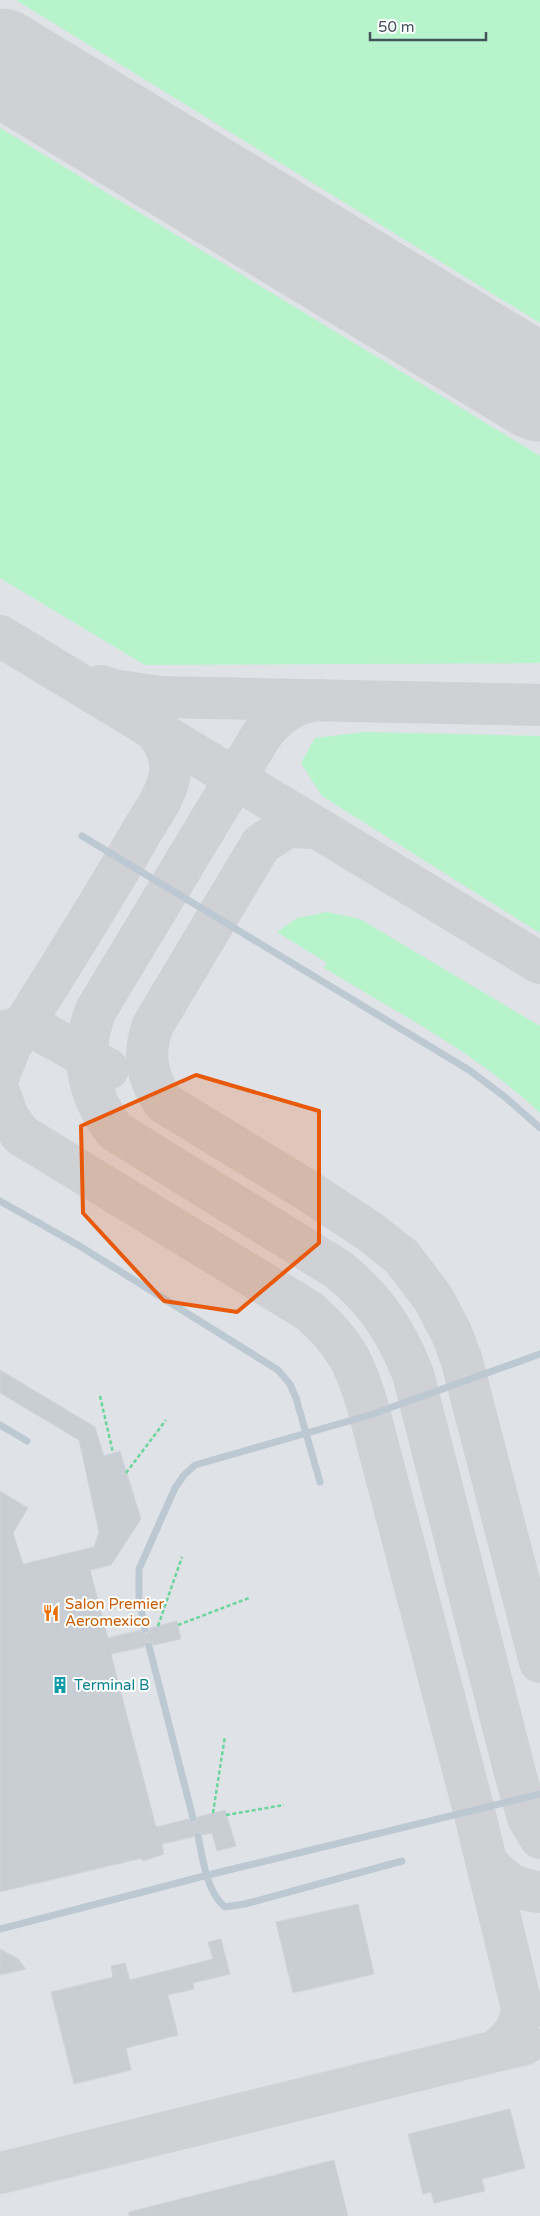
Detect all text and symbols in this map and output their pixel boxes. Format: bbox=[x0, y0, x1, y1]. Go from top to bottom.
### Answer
scale bar bbox=[370, 10, 486, 42]
text: 50 m bbox=[378, 18, 415, 36]
place label: Salon Premier Aeromexico bbox=[65, 1595, 165, 1630]
restaurant icon: Salon Premier Aeromexico bbox=[41, 1603, 61, 1623]
building icon: Terminal B bbox=[50, 1675, 70, 1695]
place label: Terminal B bbox=[74, 1676, 150, 1694]

